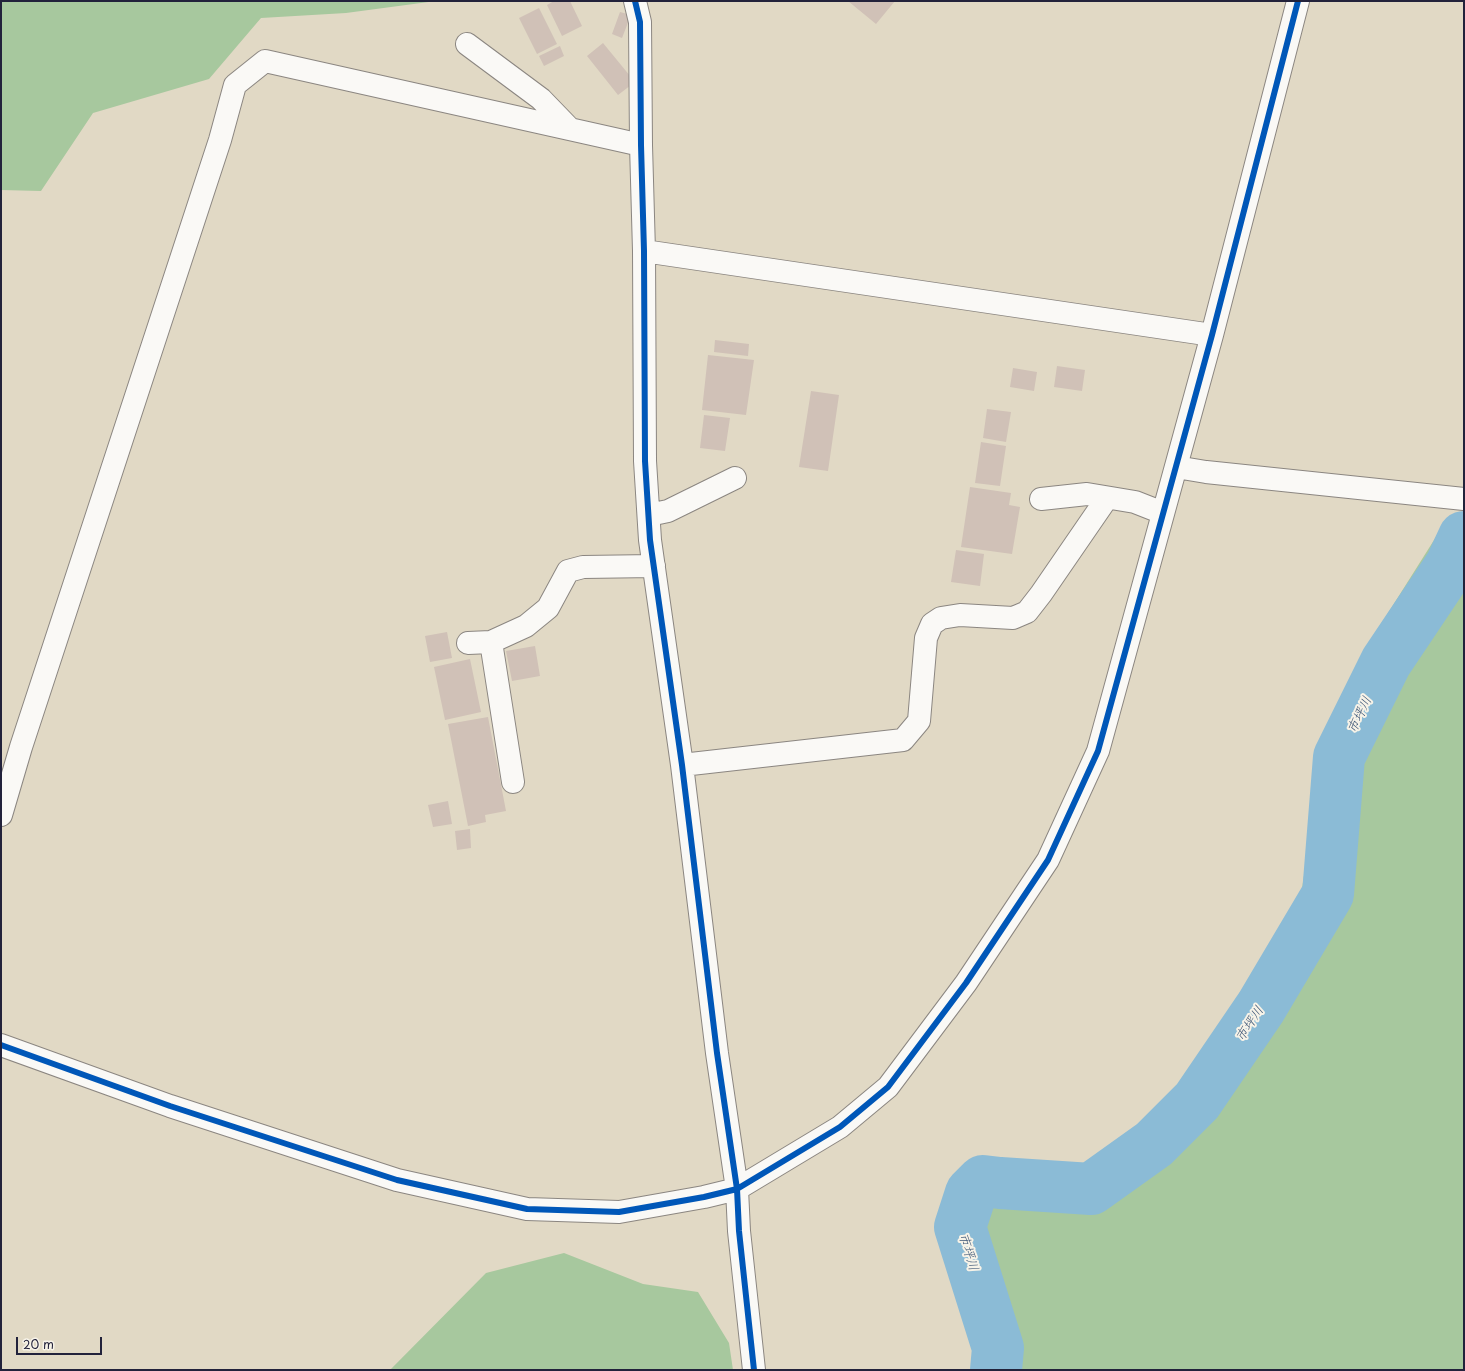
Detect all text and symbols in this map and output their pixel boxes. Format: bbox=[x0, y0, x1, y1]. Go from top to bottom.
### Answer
water label: 市坪川 bbox=[1344, 694, 1376, 736]
water label: 市坪川 bbox=[1233, 1003, 1267, 1045]
water label: 市坪川 bbox=[955, 1231, 981, 1273]
scale bar bbox=[18, 1329, 104, 1355]
text: 20 m bbox=[23, 1335, 54, 1353]

